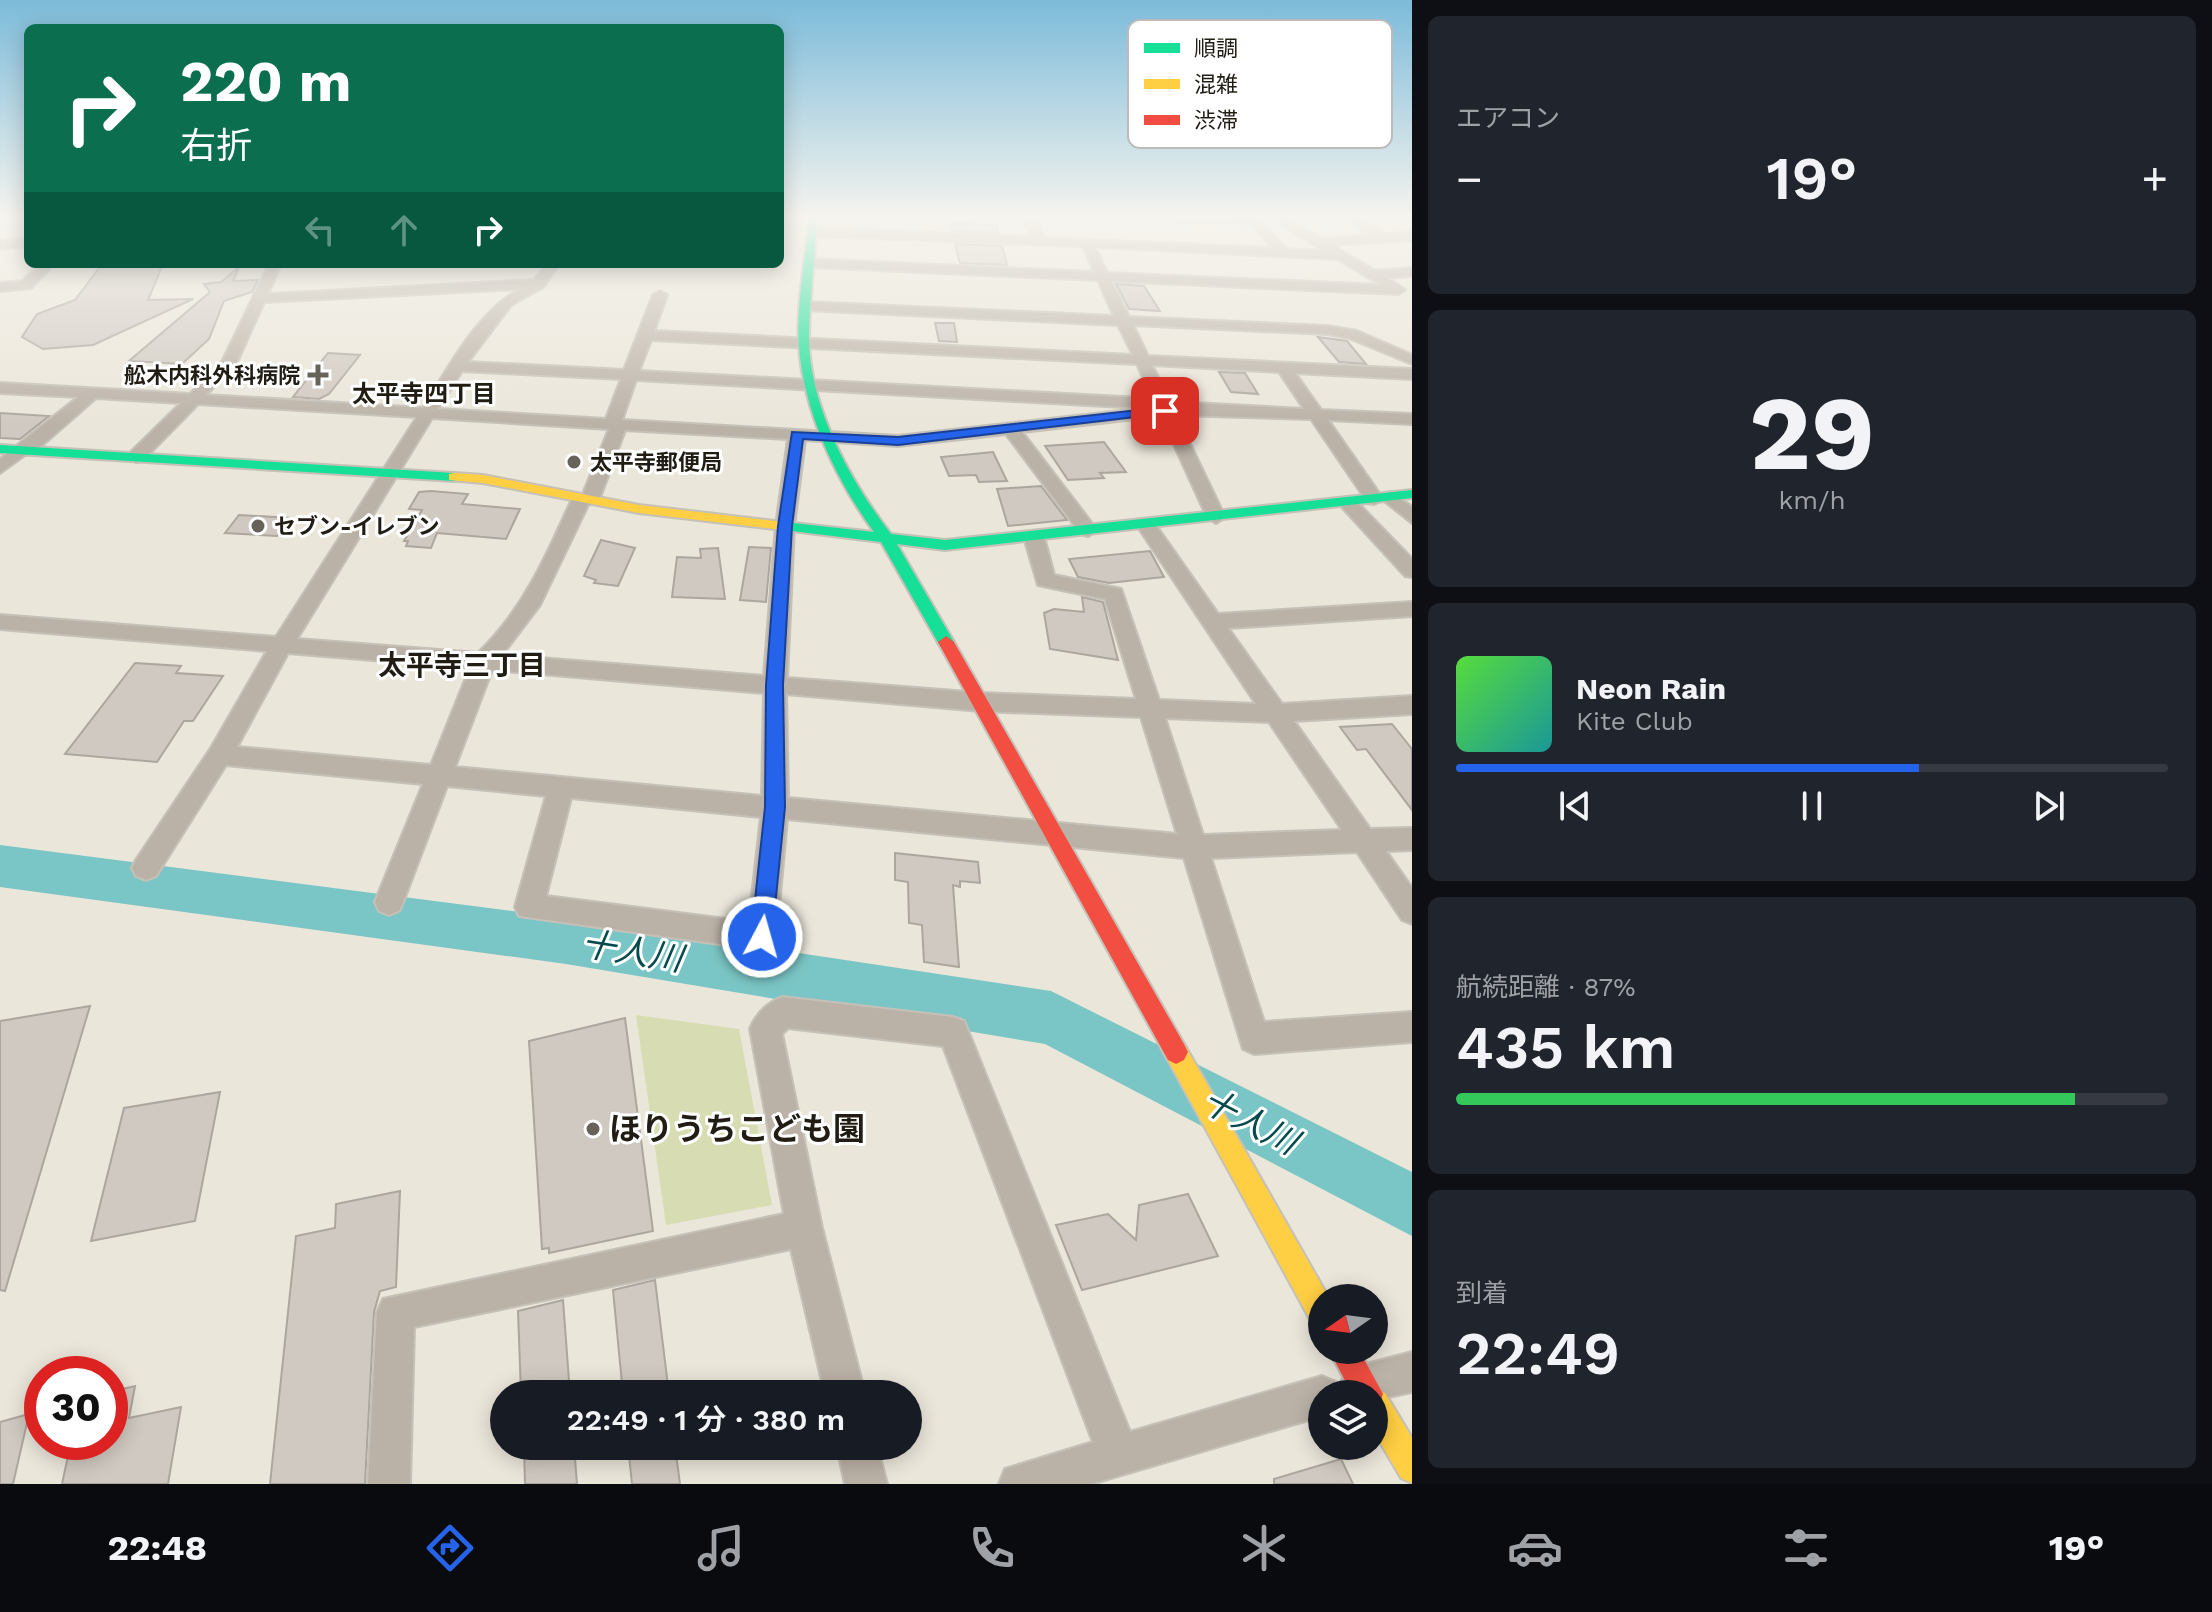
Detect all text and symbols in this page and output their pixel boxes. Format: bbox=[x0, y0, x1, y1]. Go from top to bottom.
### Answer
legend bbox=[1128, 20, 1392, 148]
text: 順調 bbox=[1194, 36, 1238, 61]
text: 220 m bbox=[180, 49, 352, 115]
icon: right bbox=[48, 56, 152, 160]
text: 混雑 bbox=[1194, 72, 1238, 97]
text: エアコン bbox=[1456, 103, 1560, 133]
text: 渋滞 bbox=[1194, 108, 1238, 133]
text: 右折 bbox=[180, 125, 252, 167]
text: 19° bbox=[1767, 143, 1857, 214]
text: − bbox=[1456, 153, 1483, 205]
text: + bbox=[2141, 153, 2168, 205]
icon: left bbox=[298, 208, 342, 252]
icon: ahead bbox=[382, 208, 426, 252]
icon: right bbox=[466, 208, 510, 252]
place label: 舩木内科外科病院 bbox=[124, 363, 300, 388]
marker: 舩木内科外科病院 bbox=[307, 364, 329, 386]
text: 29 bbox=[1749, 372, 1875, 494]
pin bbox=[1131, 377, 1199, 445]
district label: 太平寺四丁目 bbox=[352, 380, 496, 408]
icon: arrive bbox=[1143, 389, 1187, 433]
place label: 太平寺郵便局 bbox=[590, 450, 722, 475]
marker: 太平寺郵便局 bbox=[565, 453, 583, 471]
text: km/h bbox=[1779, 485, 1845, 515]
place label: セブン-イレブン bbox=[274, 514, 440, 539]
marker: セブン-イレブン bbox=[249, 517, 267, 535]
district label: 太平寺三丁目 bbox=[378, 649, 546, 682]
text: Neon Rain bbox=[1576, 671, 1726, 706]
text: Kite Club bbox=[1576, 706, 1693, 736]
icon: previous bbox=[1553, 784, 1597, 828]
icon: pause bbox=[1790, 784, 1834, 828]
icon: next bbox=[2027, 784, 2071, 828]
position arrow bbox=[720, 895, 804, 979]
water label: 十人川 bbox=[578, 923, 688, 979]
text: 航続距離 · 87% bbox=[1456, 972, 1635, 1002]
text: 435 km bbox=[1456, 1012, 1675, 1083]
water label: 十人川 bbox=[1195, 1080, 1307, 1163]
place label: ほりうちこども園 bbox=[609, 1110, 865, 1148]
marker: ほりうちこども園 bbox=[584, 1120, 602, 1138]
text: 到着 bbox=[1456, 1278, 1508, 1308]
north arrow bbox=[1308, 1284, 1388, 1364]
map controls bbox=[1308, 1284, 1388, 1460]
text: 22:49 bbox=[1456, 1318, 1620, 1389]
speed limit sign: 30 bbox=[24, 1356, 128, 1460]
button: layers bbox=[1308, 1380, 1388, 1460]
text: 22:49 · 1 分 · 380 m bbox=[567, 1402, 845, 1437]
icon: directions bbox=[422, 1520, 478, 1576]
icon: music bbox=[693, 1520, 749, 1576]
icon: phone bbox=[964, 1520, 1020, 1576]
icon: climate bbox=[1236, 1520, 1292, 1576]
icon: car bbox=[1507, 1520, 1563, 1576]
icon: filters bbox=[1778, 1520, 1834, 1576]
text: 22:48 bbox=[108, 1527, 207, 1569]
text: 19° bbox=[2049, 1527, 2104, 1569]

